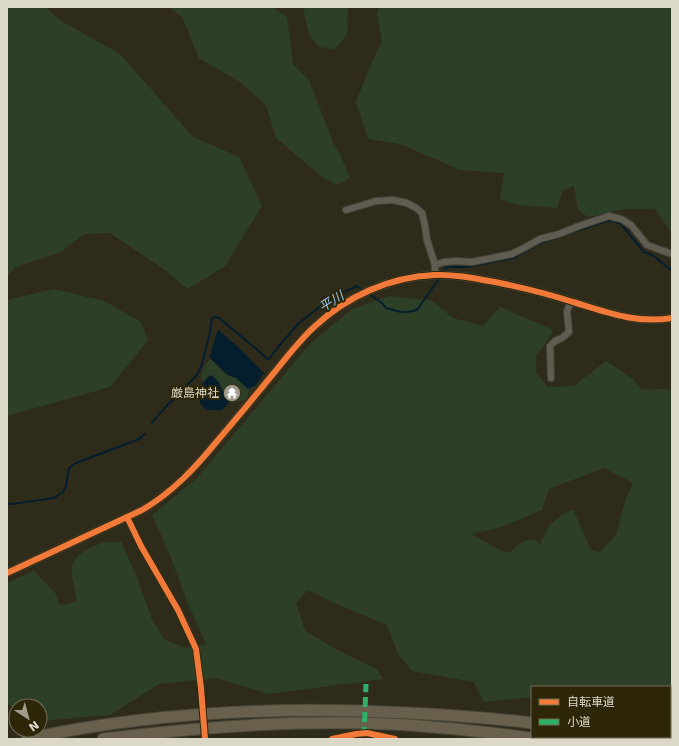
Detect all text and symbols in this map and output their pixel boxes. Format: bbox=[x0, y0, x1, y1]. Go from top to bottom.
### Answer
water label: 平川 bbox=[316, 287, 348, 315]
temple icon: 厳島神社 bbox=[222, 383, 242, 403]
place label: 厳島神社 bbox=[171, 386, 219, 400]
legend bbox=[531, 686, 671, 738]
text: 自転車道 bbox=[567, 695, 615, 709]
north arrow bbox=[8, 698, 48, 738]
text: 小道 bbox=[567, 715, 591, 729]
text: N bbox=[26, 718, 41, 734]

